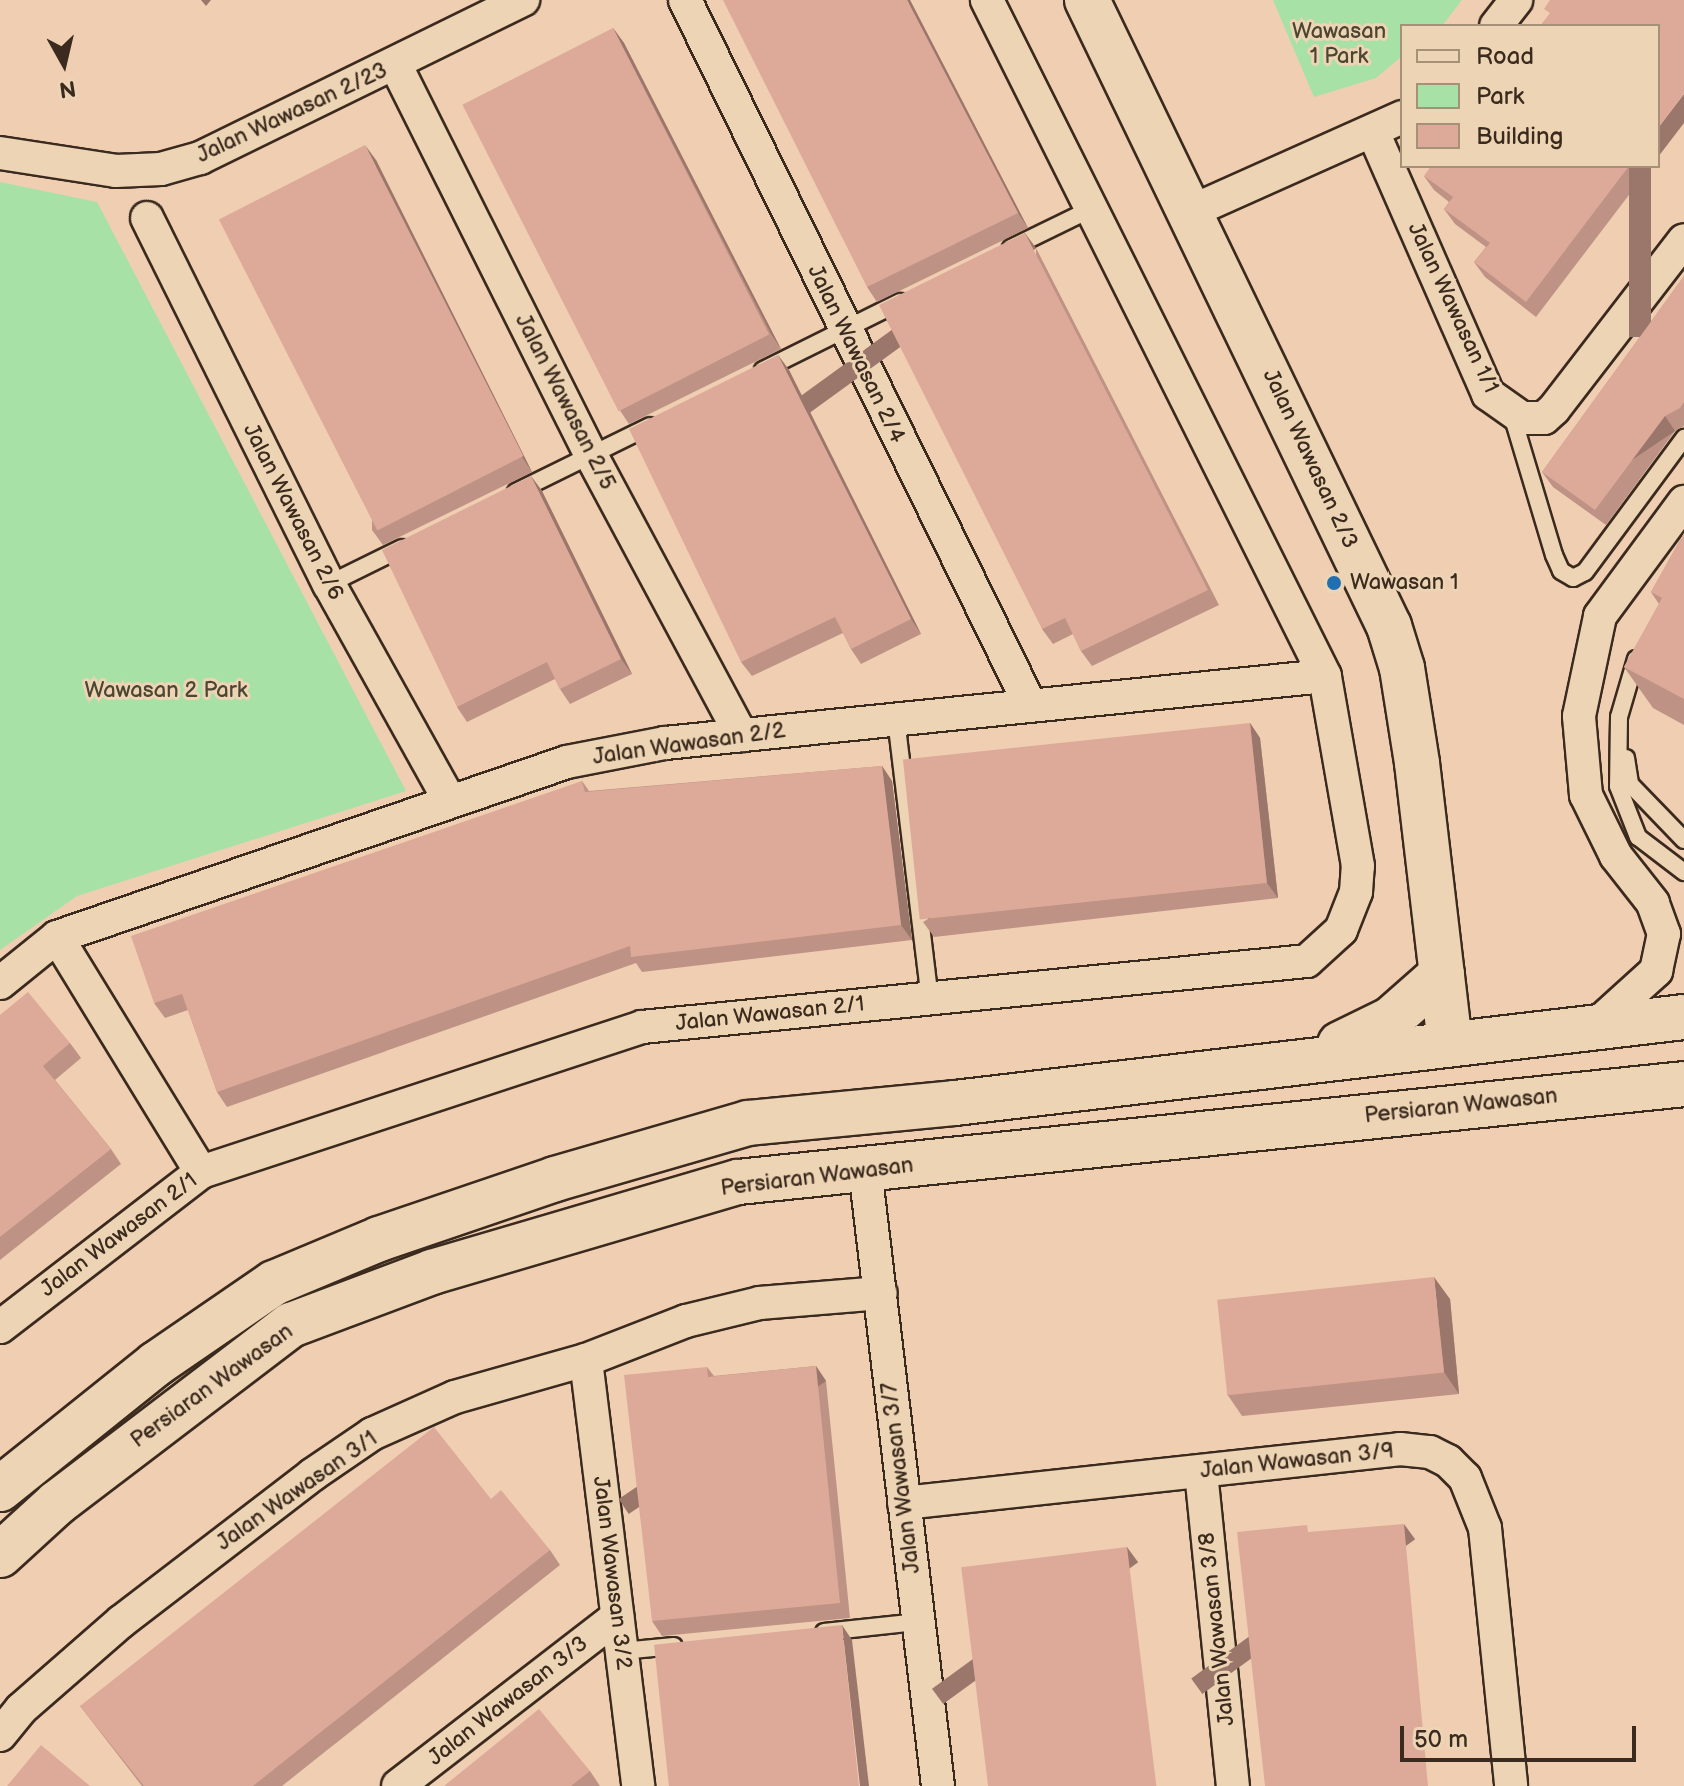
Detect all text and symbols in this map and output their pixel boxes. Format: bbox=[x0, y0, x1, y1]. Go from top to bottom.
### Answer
park label: Wawasan 1 Park bbox=[1292, 18, 1386, 70]
north arrow bbox=[24, 24, 104, 104]
legend bbox=[1400, 24, 1660, 168]
text: Road bbox=[1476, 42, 1534, 71]
street label: Jalan Wawasan 2/23 bbox=[192, 57, 392, 169]
text: N bbox=[57, 74, 77, 103]
text: Park bbox=[1476, 82, 1524, 111]
text: Building bbox=[1476, 122, 1563, 151]
street label: Jalan Wawasan 1/1 bbox=[1402, 218, 1504, 398]
street label: Jalan Wawasan 2/4 bbox=[801, 260, 911, 448]
street label: Jalan Wawasan 2/5 bbox=[509, 309, 621, 495]
street label: Jalan Wawasan 2/3 bbox=[1257, 365, 1363, 553]
street label: Jalan Wawasan 2/6 bbox=[237, 419, 349, 605]
place label: Wawasan 1 bbox=[1350, 570, 1459, 596]
marker: Wawasan 1 bbox=[1325, 574, 1343, 592]
park label: Wawasan 2 Park bbox=[84, 678, 248, 704]
street label: Jalan Wawasan 2/2 bbox=[591, 717, 787, 771]
street label: Jalan Wawasan 2/1 bbox=[674, 991, 866, 1037]
street label: Persiaran Wawasan bbox=[1363, 1083, 1559, 1129]
street label: Persiaran Wawasan bbox=[719, 1152, 915, 1202]
street label: Jalan Wawasan 2/1 bbox=[35, 1167, 203, 1303]
street label: Persiaran Wawasan bbox=[125, 1318, 299, 1454]
street label: Jalan Wawasan 3/7 bbox=[876, 1380, 926, 1576]
street label: Jalan Wawasan 3/1 bbox=[211, 1425, 383, 1557]
street label: Jalan Wawasan 3/9 bbox=[1199, 1438, 1395, 1484]
street label: Jalan Wawasan 3/2 bbox=[587, 1474, 637, 1672]
street label: Jalan Wawasan 3/8 bbox=[1194, 1530, 1240, 1728]
street label: Jalan Wawasan 3/3 bbox=[423, 1630, 593, 1772]
scale bar bbox=[1404, 1710, 1640, 1760]
text: 50 m bbox=[1414, 1725, 1468, 1754]

